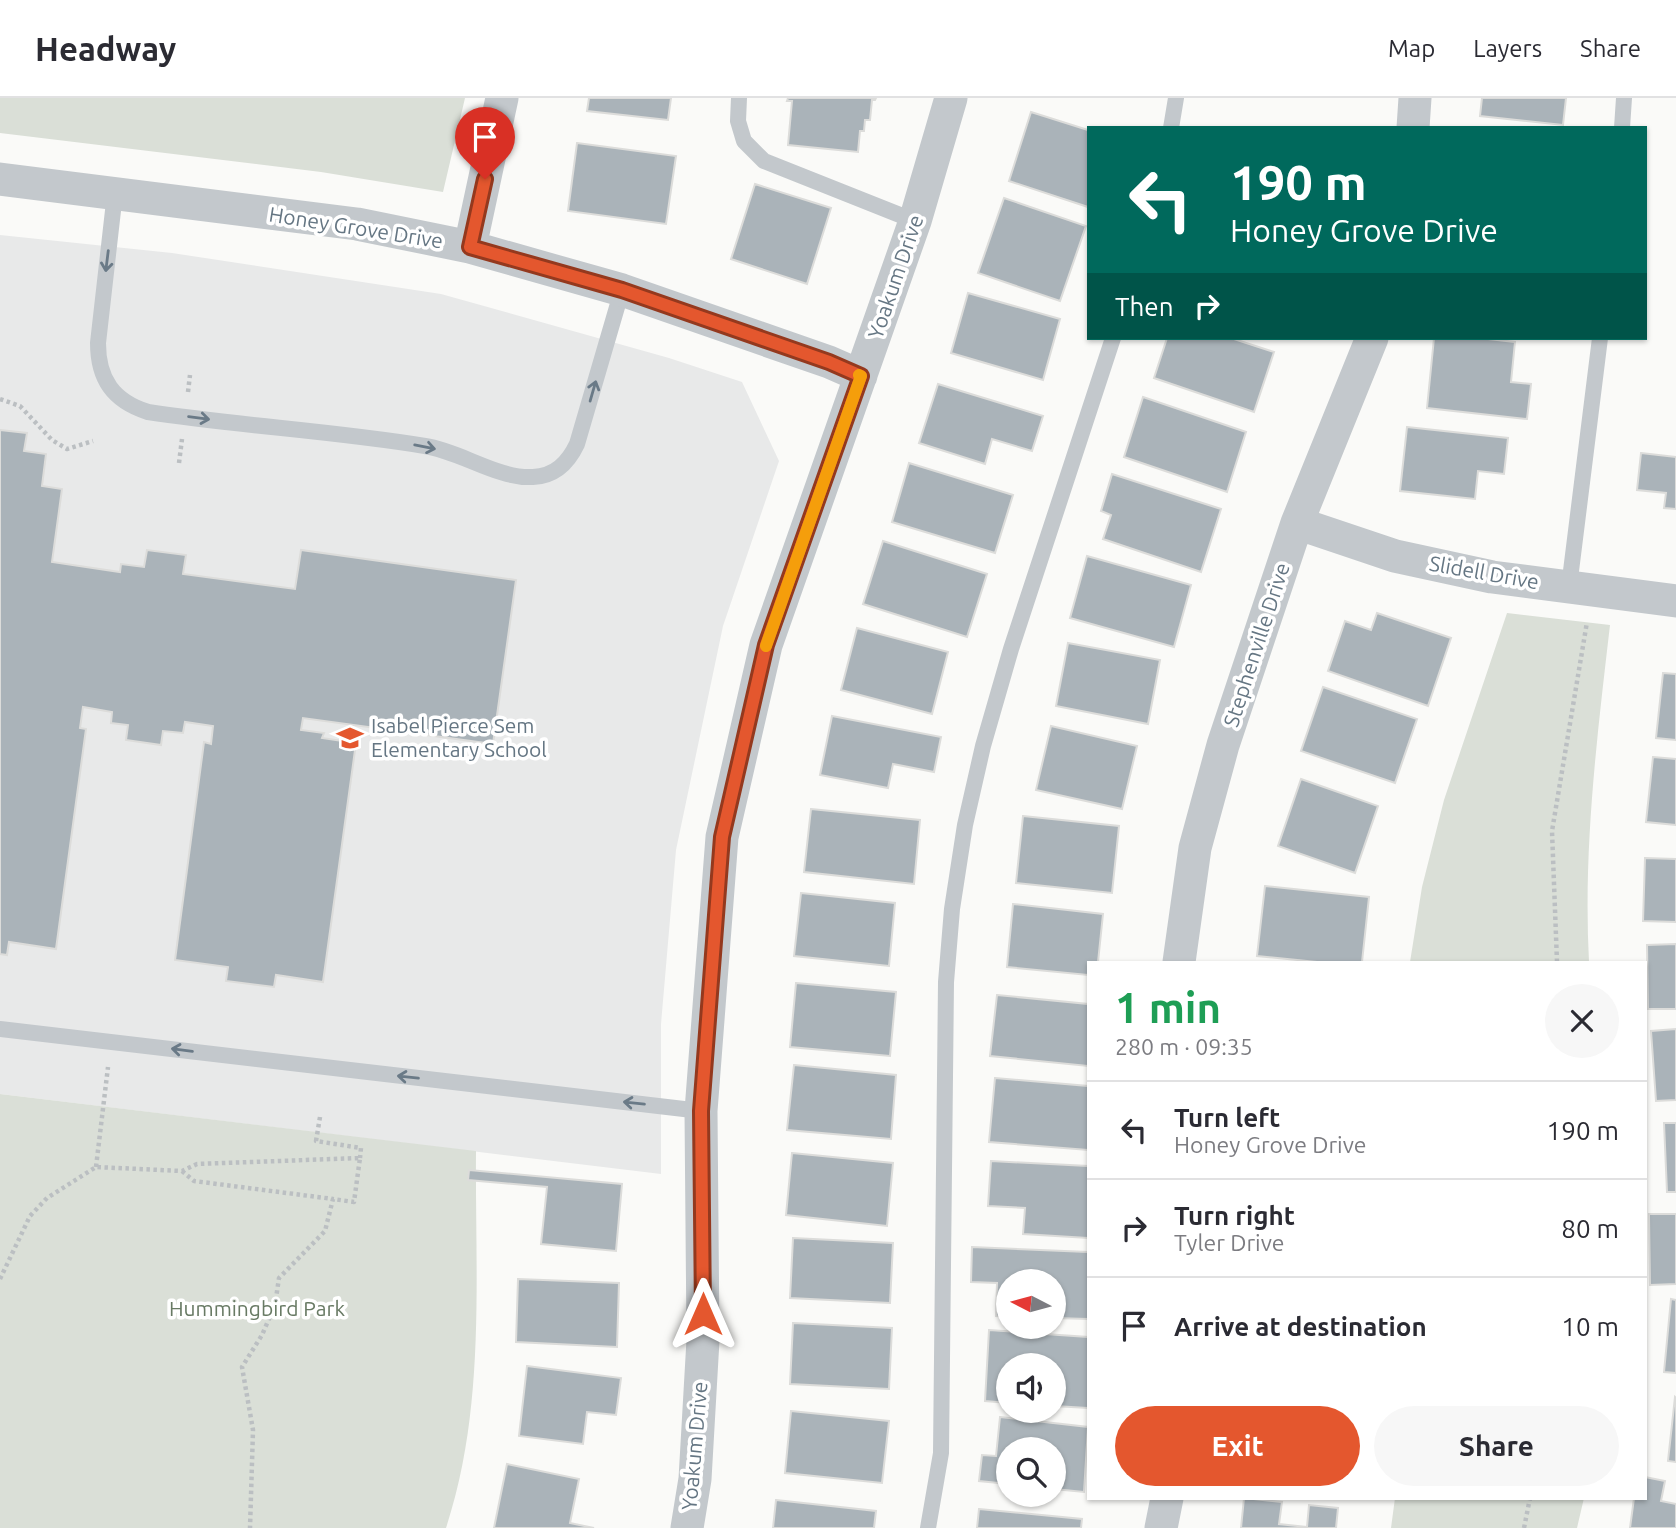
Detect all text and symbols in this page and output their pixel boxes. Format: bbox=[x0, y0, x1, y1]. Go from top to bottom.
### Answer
text: Headway bbox=[35, 30, 176, 67]
text: Map bbox=[1388, 35, 1435, 62]
text: Layers bbox=[1473, 35, 1542, 62]
text: Share bbox=[1580, 35, 1641, 62]
pin bbox=[455, 107, 515, 179]
icon: arrive bbox=[466, 118, 504, 156]
icon: left bbox=[1115, 154, 1206, 245]
text: 190 m bbox=[1230, 154, 1367, 209]
street label: Honey Grove Drive bbox=[267, 201, 445, 253]
street label: Yoakum Drive bbox=[863, 212, 927, 342]
text: Honey Grove Drive bbox=[1230, 212, 1498, 248]
one-way arrow bbox=[101, 249, 114, 272]
icon: right bbox=[1188, 287, 1226, 325]
text: Then bbox=[1115, 292, 1174, 321]
one-way arrow bbox=[587, 380, 600, 402]
one-way arrow bbox=[187, 412, 210, 425]
one-way arrow bbox=[413, 440, 436, 454]
street label: Slidell Drive bbox=[1427, 551, 1541, 593]
street label: Stephenville Drive bbox=[1218, 560, 1294, 730]
place label: Isabel Pierce Sem Elementary School bbox=[371, 713, 547, 761]
school or university icon: Isabel Pierce Sem Elementary School bbox=[335, 723, 365, 753]
text: 1 min bbox=[1115, 984, 1221, 1031]
button: close bbox=[1545, 984, 1619, 1058]
text: 280 m · 09:35 bbox=[1115, 1034, 1253, 1059]
one-way arrow bbox=[171, 1044, 193, 1057]
one-way arrow bbox=[397, 1071, 419, 1084]
one-way arrow bbox=[623, 1096, 645, 1109]
text: Turn left bbox=[1174, 1103, 1280, 1132]
icon: left bbox=[1115, 1111, 1153, 1149]
text: 190 m bbox=[1547, 1116, 1619, 1145]
text: Honey Grove Drive bbox=[1174, 1132, 1367, 1157]
text: Turn right bbox=[1174, 1201, 1295, 1230]
icon: right bbox=[1115, 1209, 1153, 1247]
text: 80 m bbox=[1561, 1214, 1619, 1243]
text: Tyler Drive bbox=[1174, 1230, 1285, 1255]
north arrow bbox=[996, 1269, 1066, 1339]
map controls bbox=[996, 1269, 1066, 1507]
position arrow bbox=[666, 1277, 740, 1351]
park label: Hummingbird Park bbox=[169, 1296, 345, 1320]
icon: arrive bbox=[1115, 1307, 1153, 1345]
text: Arrive at destination bbox=[1174, 1312, 1427, 1341]
text: 10 m bbox=[1561, 1312, 1619, 1341]
button: sound bbox=[996, 1353, 1066, 1423]
street label: Yoakum Drive bbox=[676, 1380, 712, 1511]
button: Exit bbox=[1115, 1406, 1360, 1486]
button: Share bbox=[1374, 1406, 1619, 1486]
button: search bbox=[996, 1437, 1066, 1507]

